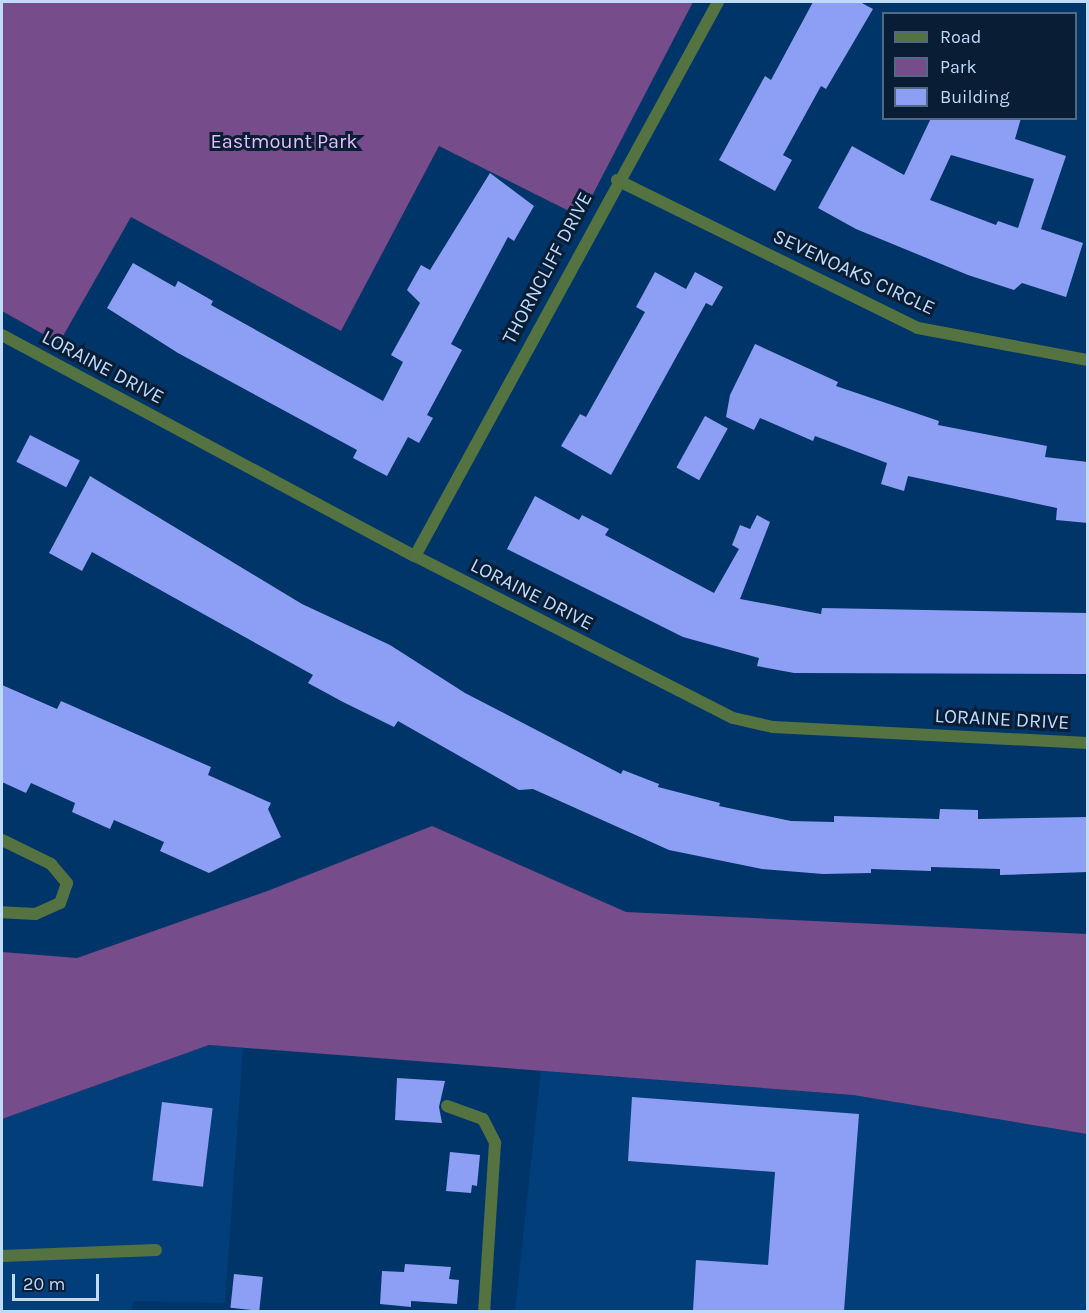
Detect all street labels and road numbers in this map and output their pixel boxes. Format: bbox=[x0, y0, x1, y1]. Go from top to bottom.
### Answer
street label: THORNCLIFF DRIVE bbox=[497, 188, 597, 348]
street label: SEVENOAKS CIRCLE bbox=[769, 224, 939, 320]
street label: LORAINE DRIVE bbox=[38, 325, 168, 409]
street label: LORAINE DRIVE bbox=[466, 553, 598, 635]
street label: LORAINE DRIVE bbox=[934, 703, 1070, 735]

